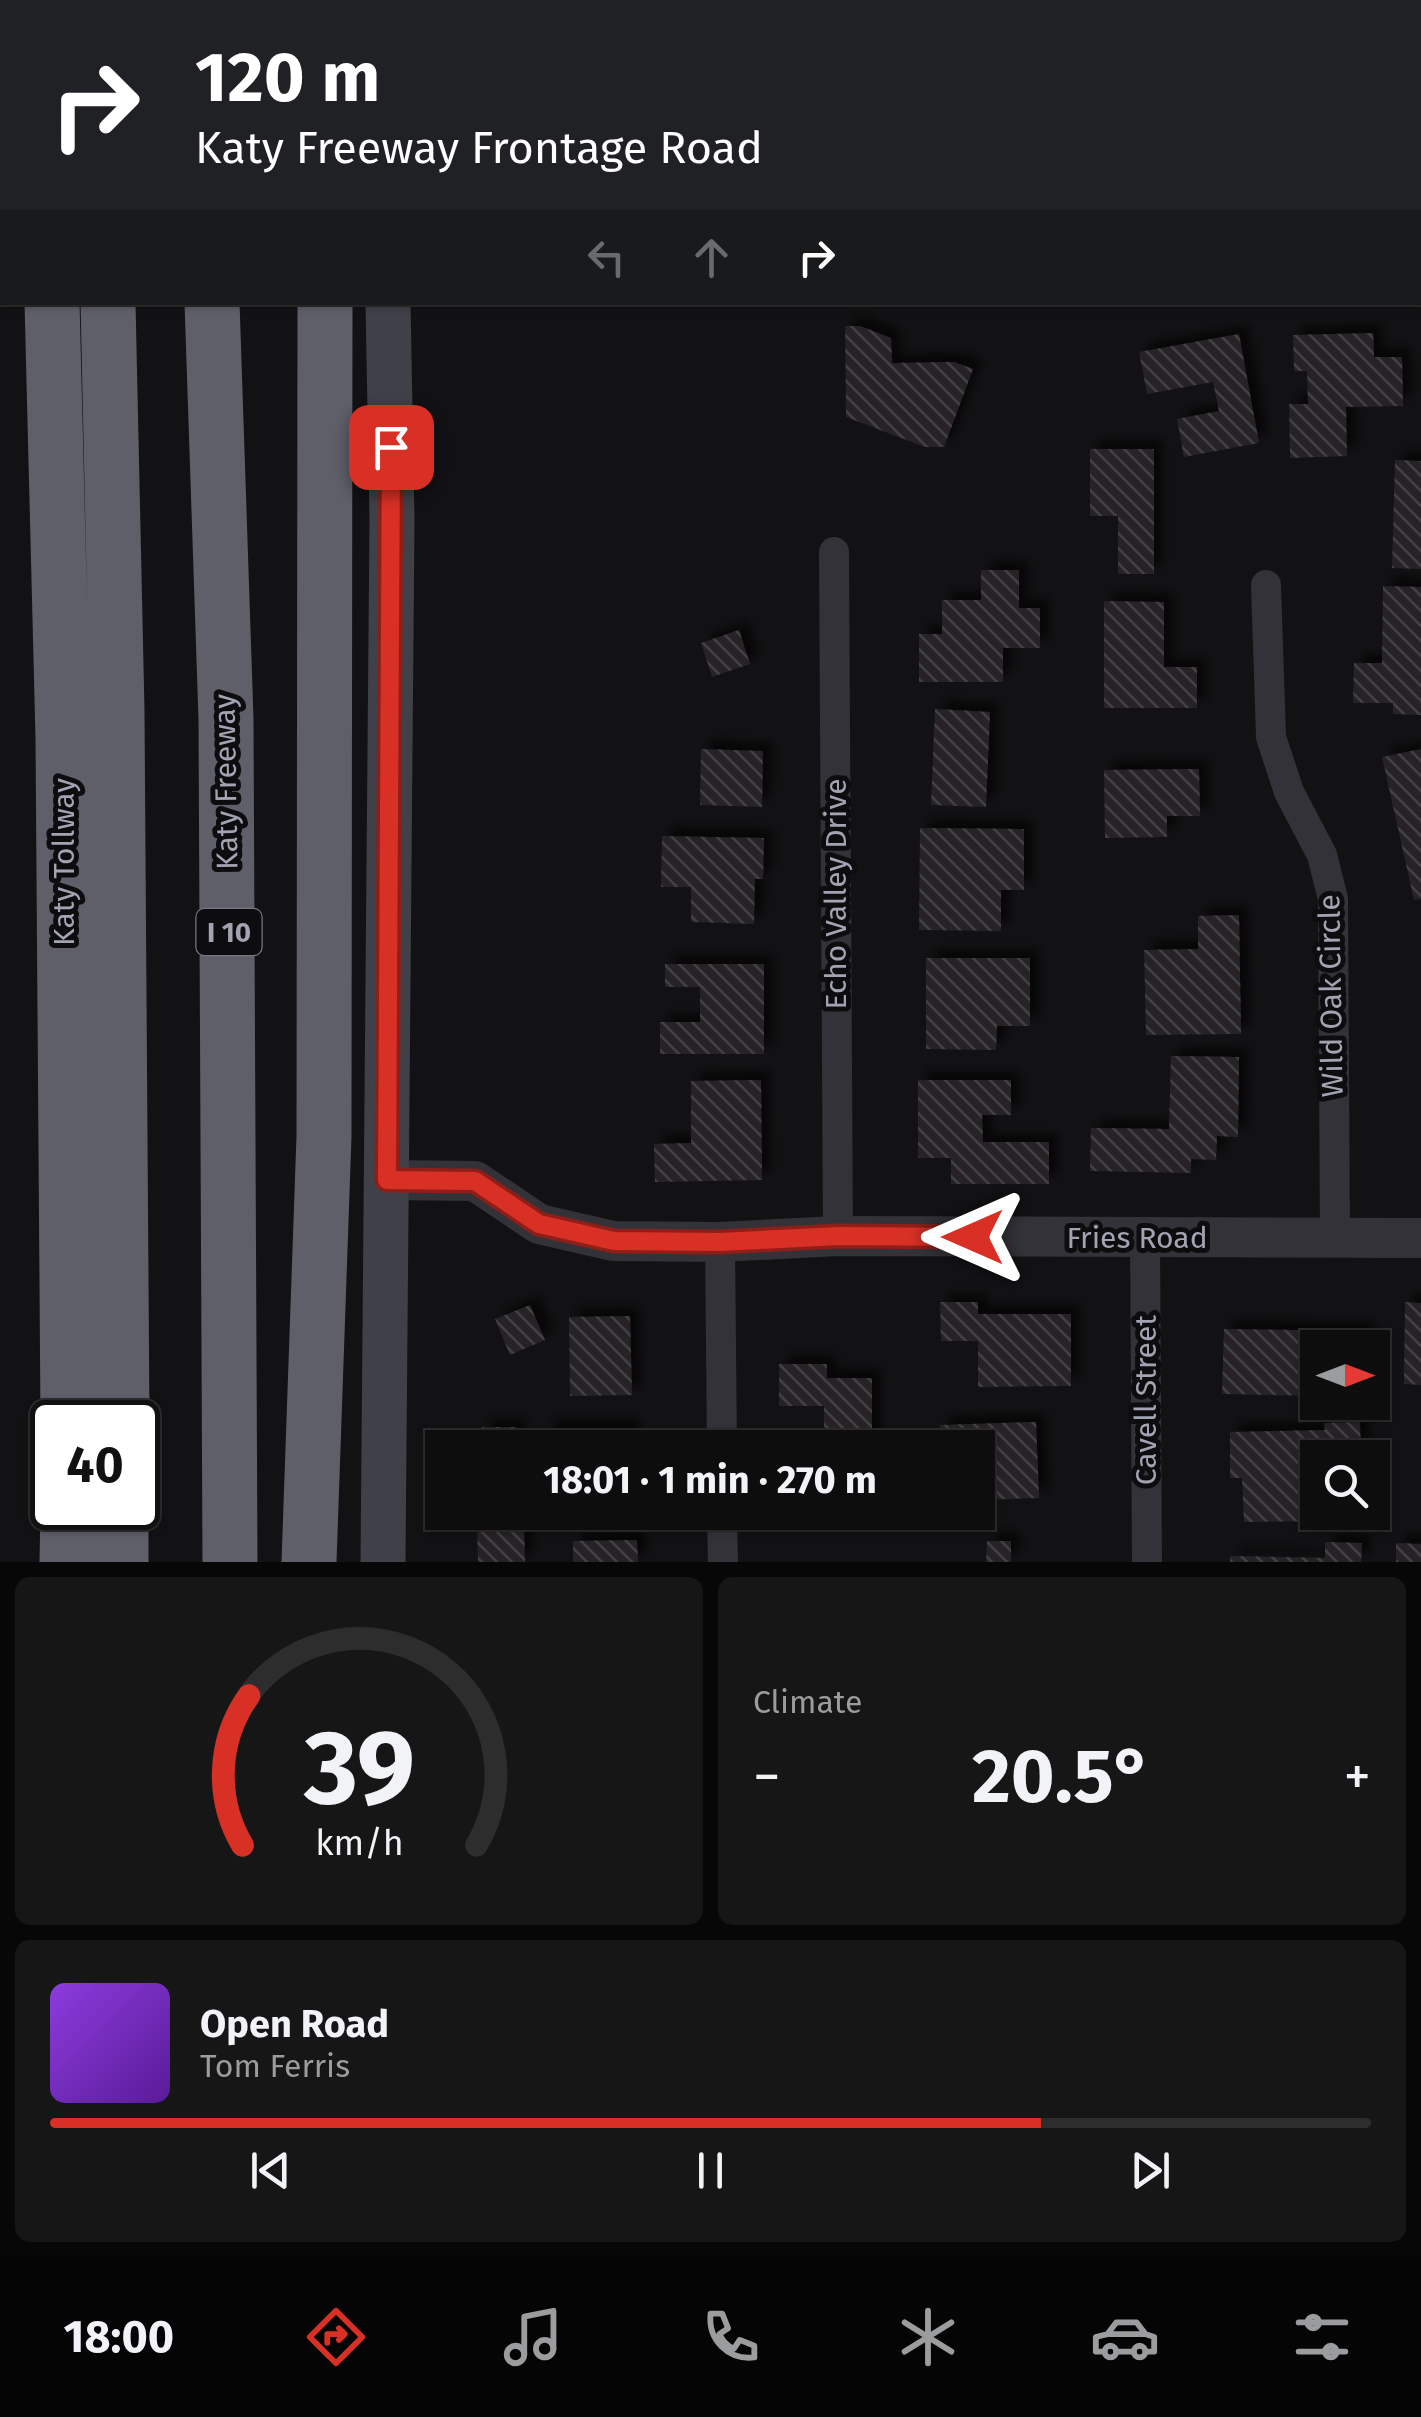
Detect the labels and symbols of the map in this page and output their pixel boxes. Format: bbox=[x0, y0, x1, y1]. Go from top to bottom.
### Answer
pin bbox=[349, 405, 434, 490]
street label: Katy Freeway bbox=[206, 693, 246, 870]
street label: Katy Tollway bbox=[46, 778, 82, 946]
street label: Echo Valley Drive bbox=[818, 778, 854, 1010]
street label: Wild Oak Circle bbox=[1311, 894, 1351, 1098]
road number: I 10 bbox=[196, 909, 262, 955]
position arrow bbox=[921, 1185, 1025, 1289]
street label: Fries Road bbox=[1066, 1220, 1208, 1256]
street label: Cavell Street bbox=[1128, 1315, 1164, 1485]
north arrow bbox=[1300, 1330, 1390, 1420]
speed limit sign: 40 bbox=[30, 1400, 160, 1530]

